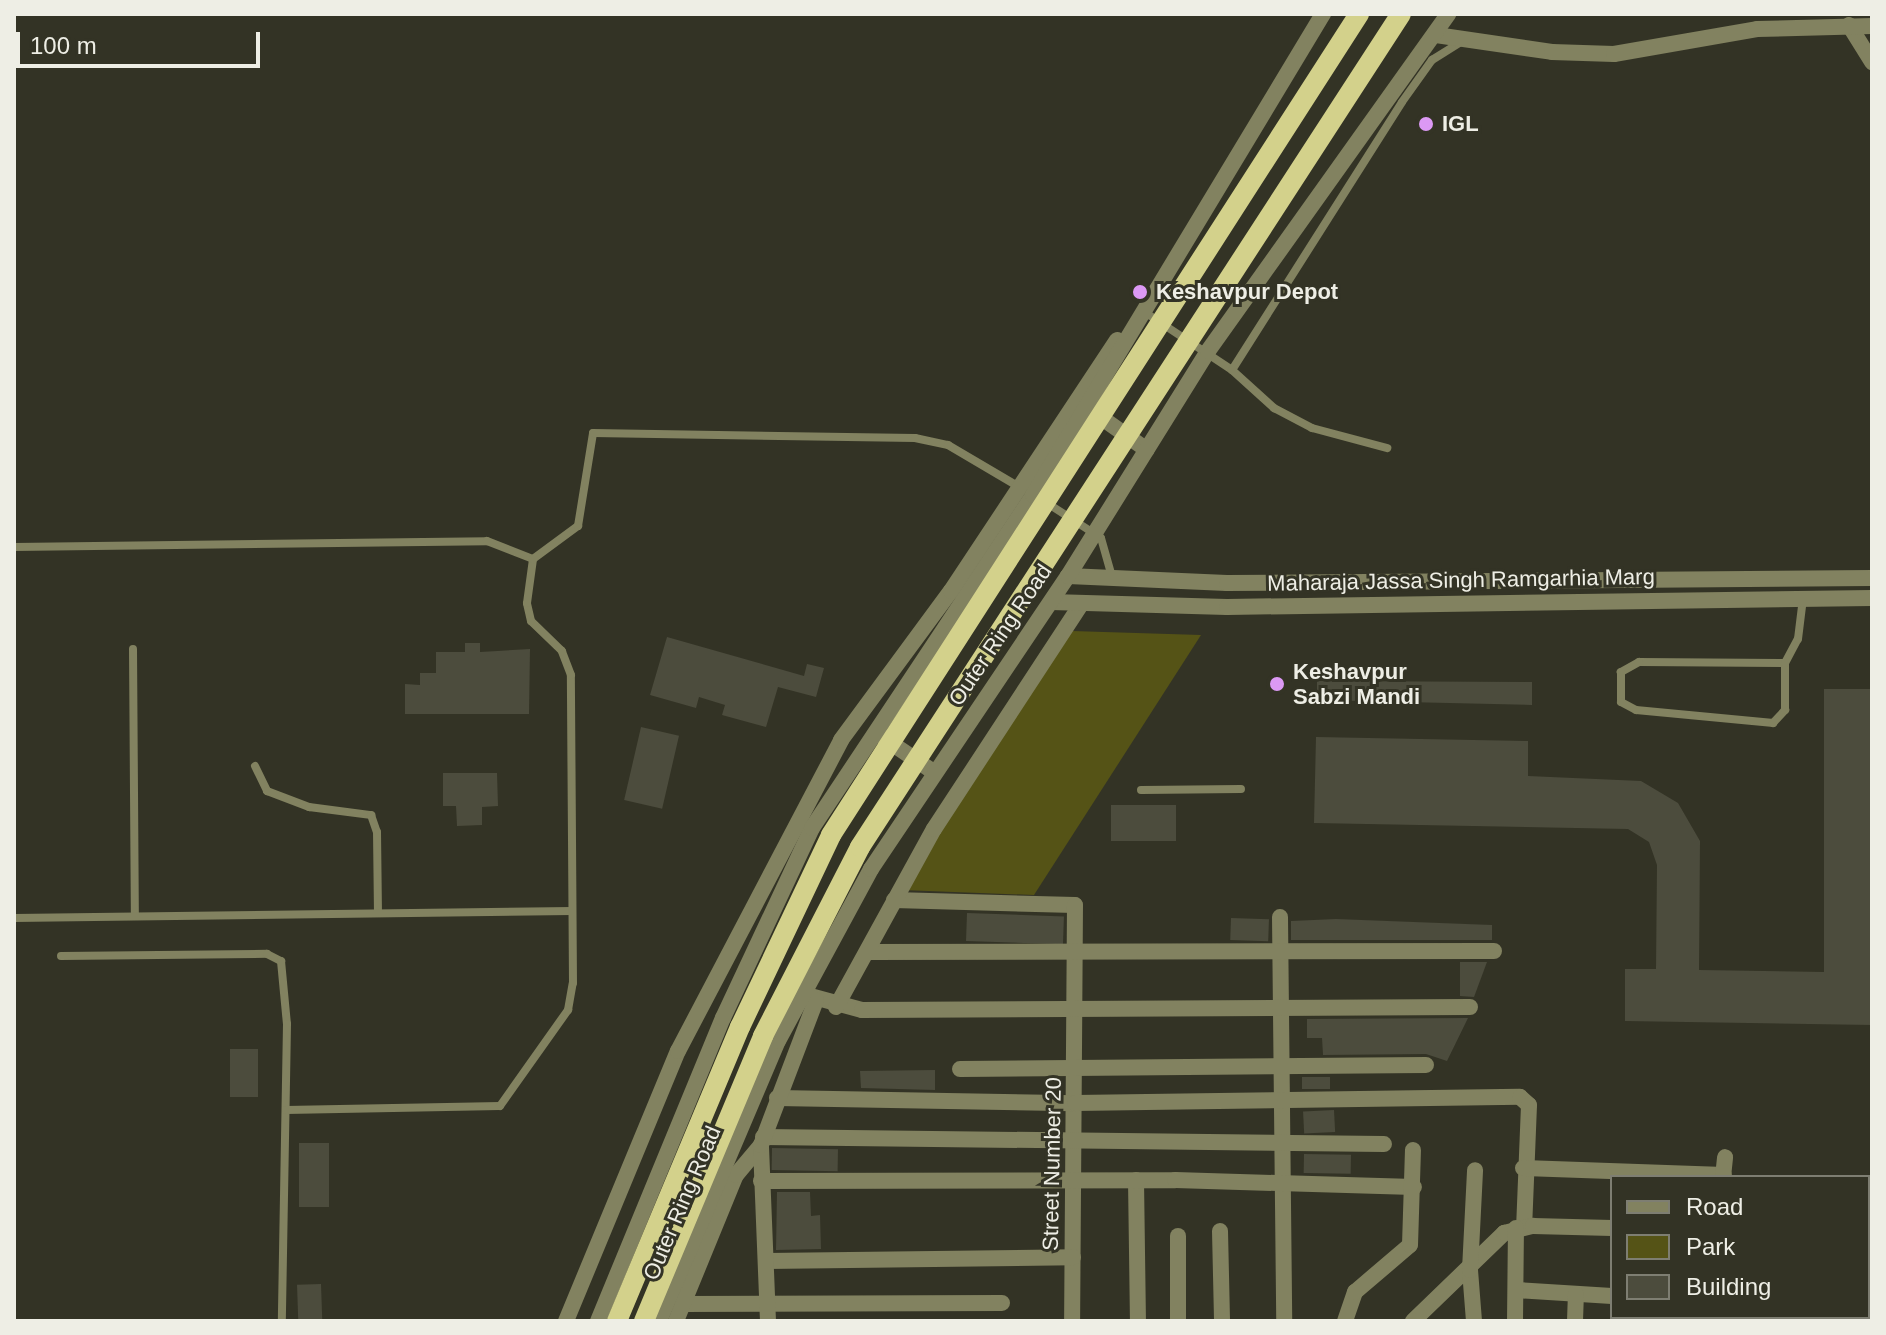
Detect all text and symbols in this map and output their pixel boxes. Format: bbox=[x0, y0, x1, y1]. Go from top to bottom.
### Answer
scale bar bbox=[20, 16, 264, 66]
text: 100 m bbox=[30, 32, 97, 59]
place label: IGL bbox=[1442, 111, 1479, 137]
marker: IGL bbox=[1417, 115, 1435, 133]
place label: Keshavpur Depot bbox=[1156, 279, 1338, 305]
marker: Keshavpur Depot bbox=[1131, 283, 1149, 301]
street label: Outer Ring Road bbox=[943, 559, 1057, 711]
street label: Maharaja Jassa Singh Ramgarhia Marg bbox=[1267, 563, 1655, 597]
place label: Keshavpur Sabzi Mandi bbox=[1293, 658, 1420, 710]
marker: Keshavpur Sabzi Mandi bbox=[1268, 675, 1286, 693]
street label: Street Number 20 bbox=[1037, 1077, 1067, 1251]
street label: Outer Ring Road bbox=[638, 1122, 726, 1284]
legend bbox=[1610, 1175, 1870, 1319]
text: Road bbox=[1686, 1193, 1743, 1220]
text: Park bbox=[1686, 1233, 1735, 1260]
text: Building bbox=[1686, 1273, 1771, 1300]

